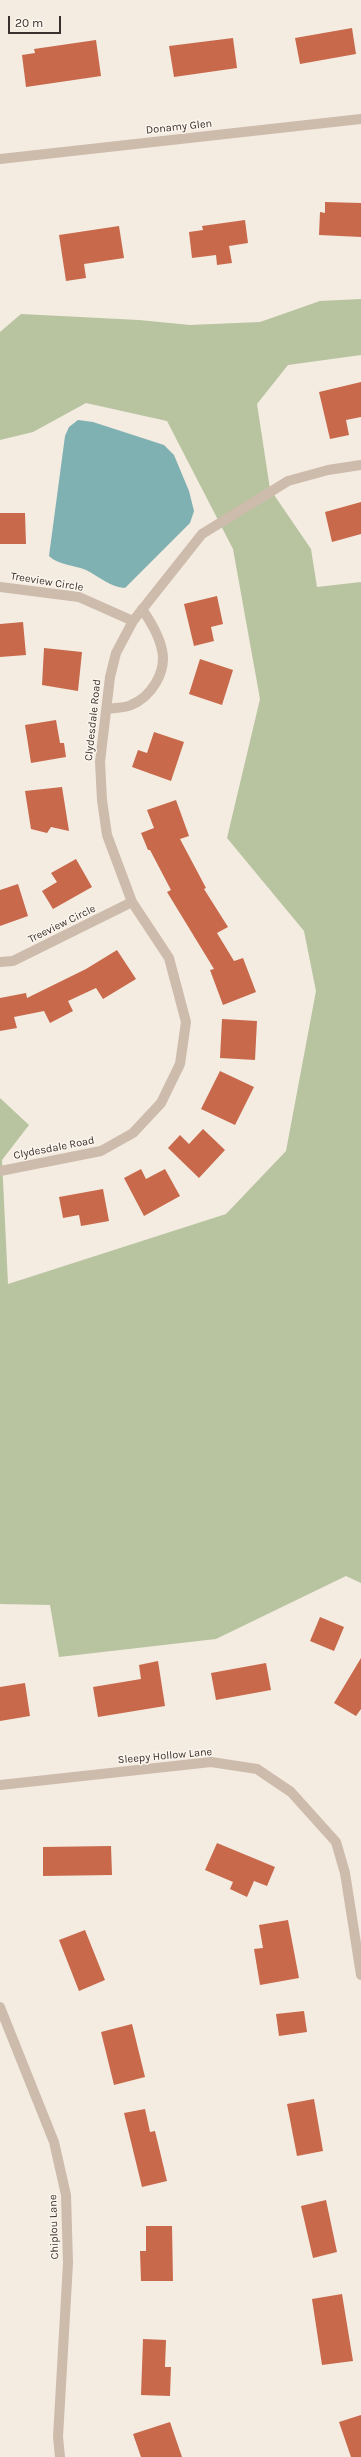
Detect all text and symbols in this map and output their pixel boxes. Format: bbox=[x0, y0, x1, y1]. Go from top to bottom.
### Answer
scale bar bbox=[10, 8, 63, 34]
text: 20 m bbox=[15, 16, 43, 30]
street label: Donamy Glen bbox=[145, 117, 213, 137]
street label: Treeview Circle bbox=[10, 570, 84, 594]
street label: Clydesdale Road bbox=[82, 678, 104, 762]
street label: Treeview Circle bbox=[26, 902, 98, 946]
street label: Clydesdale Road bbox=[12, 1134, 96, 1162]
street label: Sleepy Hollow Lane bbox=[117, 1745, 213, 1767]
street label: Chiplou Lane bbox=[46, 2194, 62, 2260]

